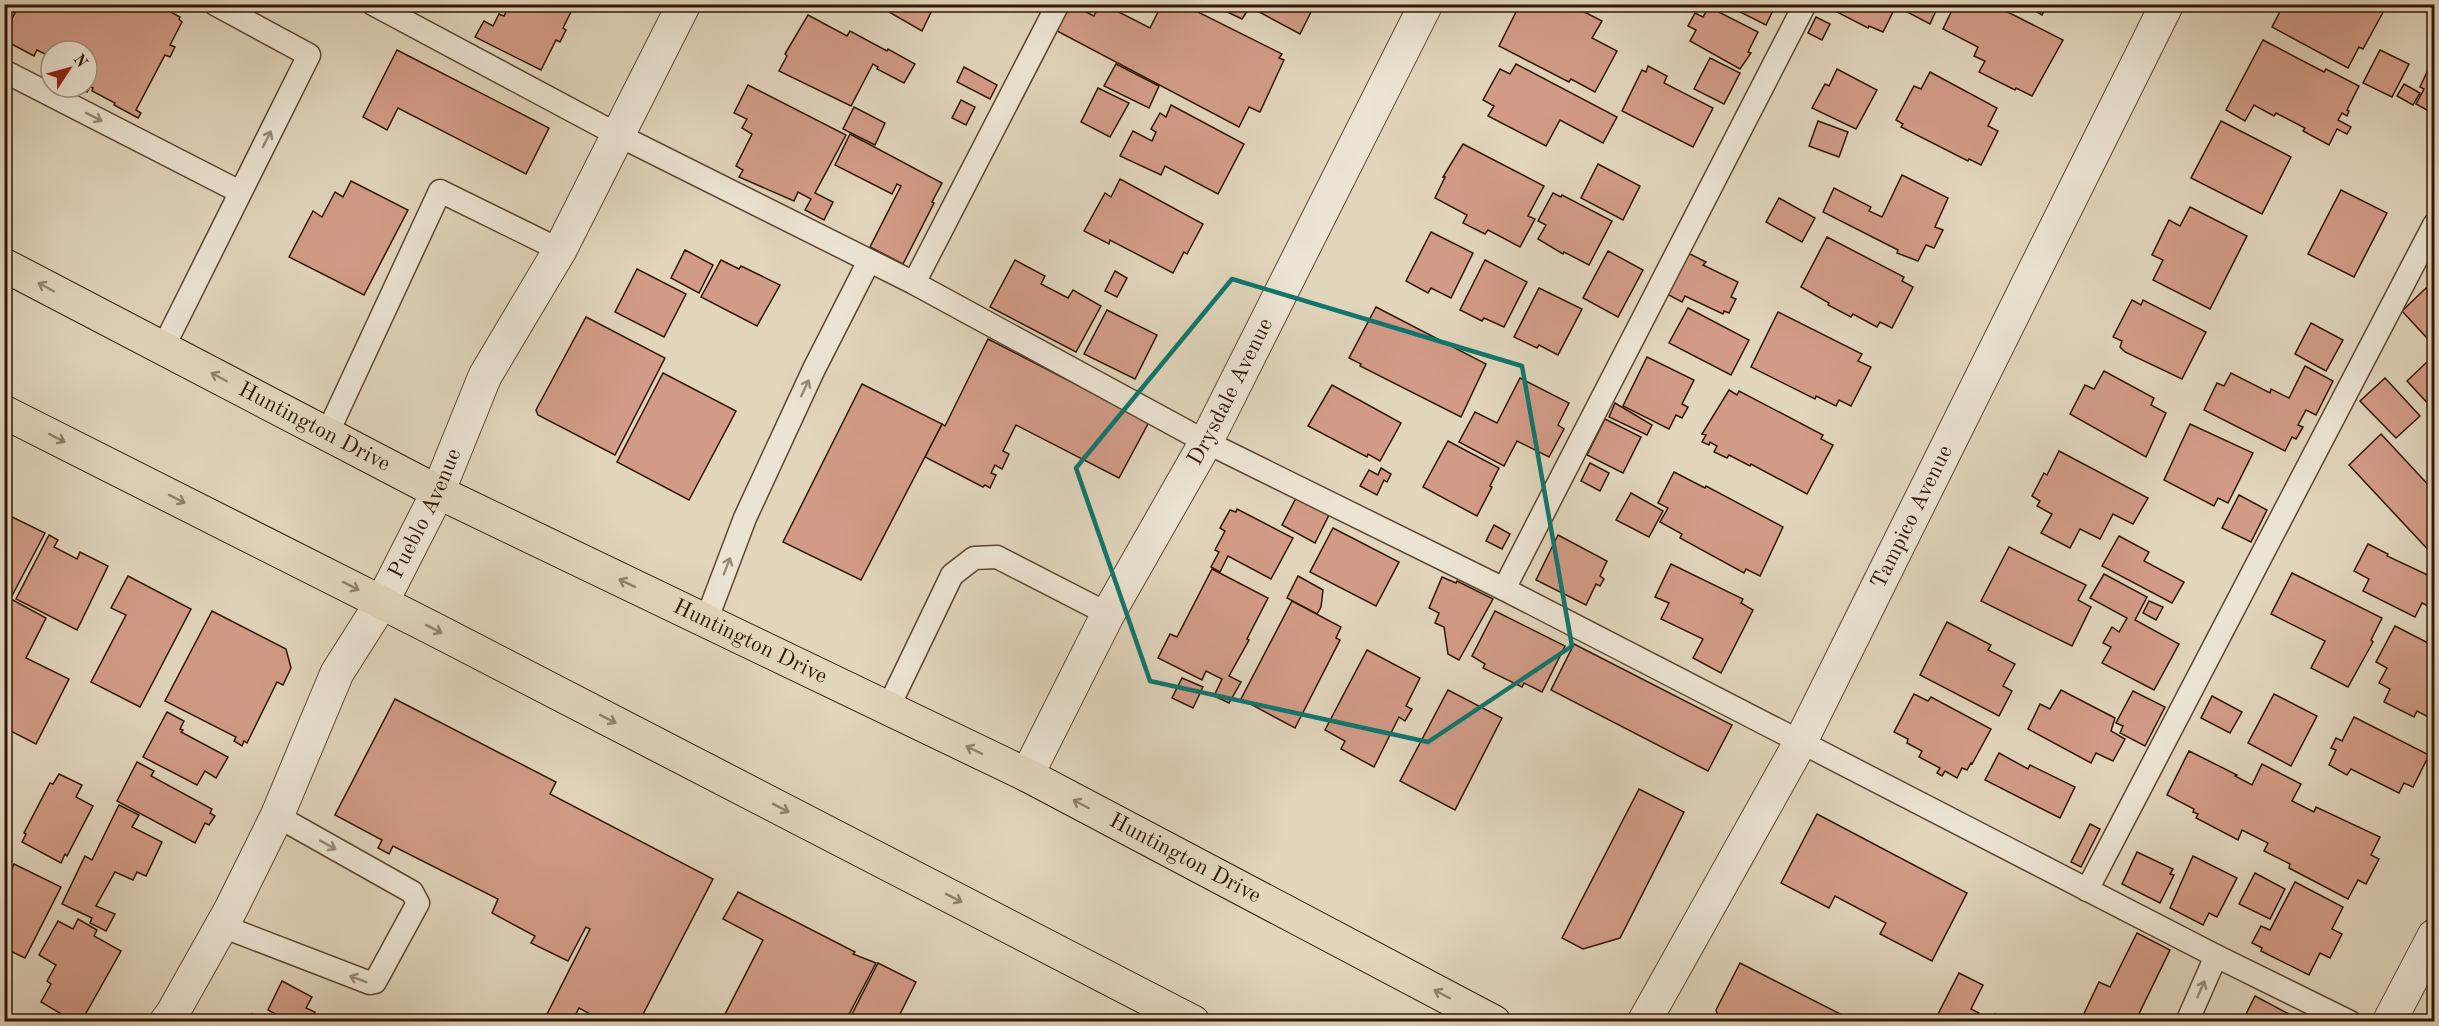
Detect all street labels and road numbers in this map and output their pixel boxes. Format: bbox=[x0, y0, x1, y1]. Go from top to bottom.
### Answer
street label: Drysdale Avenue bbox=[1184, 315, 1277, 469]
street label: Huntington Drive bbox=[235, 379, 394, 476]
street label: Tampico Avenue bbox=[1868, 442, 1957, 592]
street label: Pueblo Avenue bbox=[385, 445, 465, 582]
street label: Huntington Drive bbox=[670, 596, 831, 688]
street label: Huntington Drive bbox=[1106, 810, 1264, 908]

